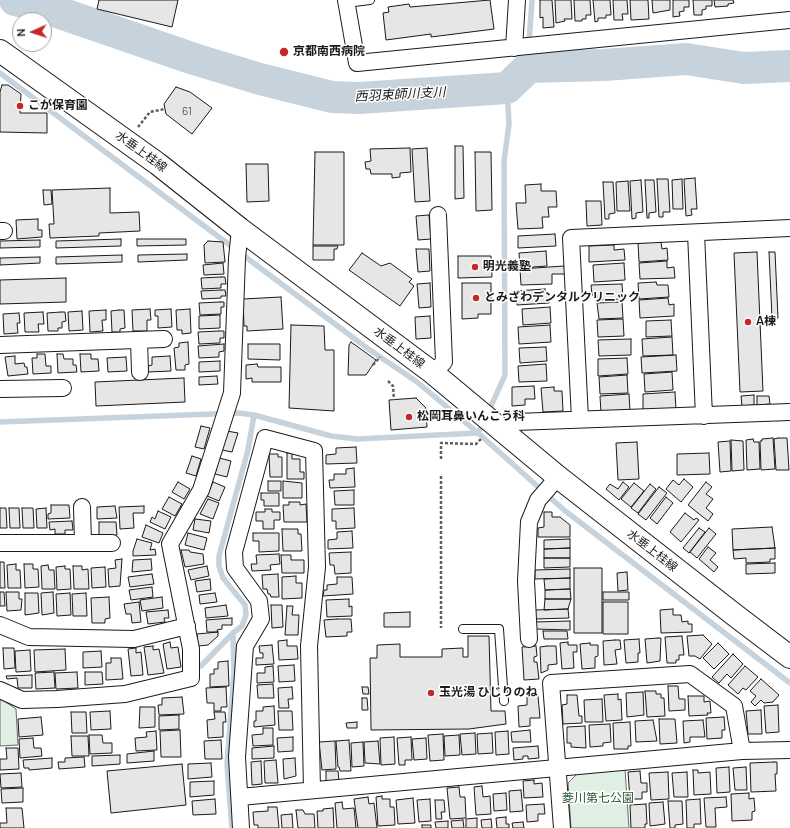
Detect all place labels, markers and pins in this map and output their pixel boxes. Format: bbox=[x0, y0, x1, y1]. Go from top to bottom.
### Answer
place label: 京都南西病院 bbox=[293, 45, 365, 59]
marker: 京都南西病院 bbox=[278, 46, 290, 58]
place label: こが保育園 bbox=[28, 99, 88, 113]
marker: こが保育園 bbox=[15, 101, 25, 111]
place label: 明光義塾 bbox=[483, 260, 531, 274]
marker: 明光義塾 bbox=[470, 262, 480, 272]
place label: とみざわデンタルクリニック bbox=[484, 291, 640, 305]
marker: とみざわデンタルクリニック bbox=[471, 293, 481, 303]
place label: A棟 bbox=[756, 315, 776, 329]
marker: A棟 bbox=[743, 317, 753, 327]
place label: 松岡耳鼻いんこう科 bbox=[417, 410, 525, 424]
marker: 松岡耳鼻いんこう科 bbox=[404, 412, 414, 422]
place label: 玉光湯 ひじりのね bbox=[439, 686, 537, 700]
marker: 玉光湯 ひじりのね bbox=[426, 688, 436, 698]

